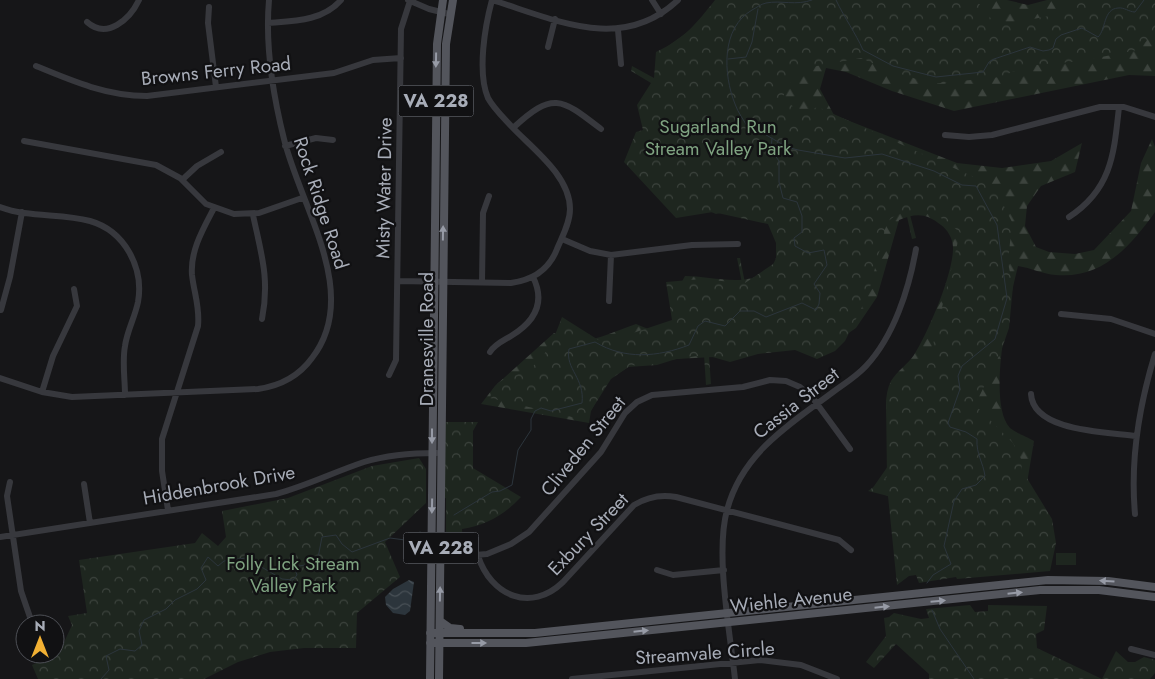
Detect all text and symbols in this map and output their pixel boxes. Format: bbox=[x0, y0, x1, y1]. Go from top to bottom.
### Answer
street label: Browns Ferry Road bbox=[140, 50, 292, 92]
one-way arrow bbox=[432, 53, 440, 69]
road number: VA 228 bbox=[398, 85, 474, 116]
park label: Sugarland Run Stream Valley Park bbox=[645, 113, 792, 162]
street label: Misty Water Drive bbox=[369, 117, 399, 259]
street label: Rock Ridge Road bbox=[287, 133, 355, 273]
one-way arrow bbox=[439, 225, 447, 241]
street label: Dranesville Road bbox=[413, 272, 440, 406]
street label: Cassia Street bbox=[747, 361, 845, 445]
street label: Cliveden Street bbox=[534, 390, 632, 502]
one-way arrow bbox=[428, 428, 436, 444]
street label: Hiddenbrook Drive bbox=[141, 458, 297, 512]
street label: Exbury Street bbox=[542, 486, 635, 581]
one-way arrow bbox=[427, 498, 435, 514]
road number: VA 228 bbox=[404, 532, 478, 564]
park label: Folly Lick Stream Valley Park bbox=[226, 550, 360, 599]
one-way arrow bbox=[1098, 577, 1114, 585]
street label: Wiehle Avenue bbox=[729, 580, 854, 620]
one-way arrow bbox=[436, 586, 444, 602]
one-way arrow bbox=[1007, 589, 1023, 597]
one-way arrow bbox=[930, 597, 946, 605]
one-way arrow bbox=[874, 602, 890, 610]
north arrow bbox=[15, 614, 65, 664]
text: N bbox=[34, 616, 46, 636]
one-way arrow bbox=[633, 627, 649, 635]
street label: Streamvale Circle bbox=[634, 635, 776, 671]
one-way arrow bbox=[471, 639, 487, 647]

